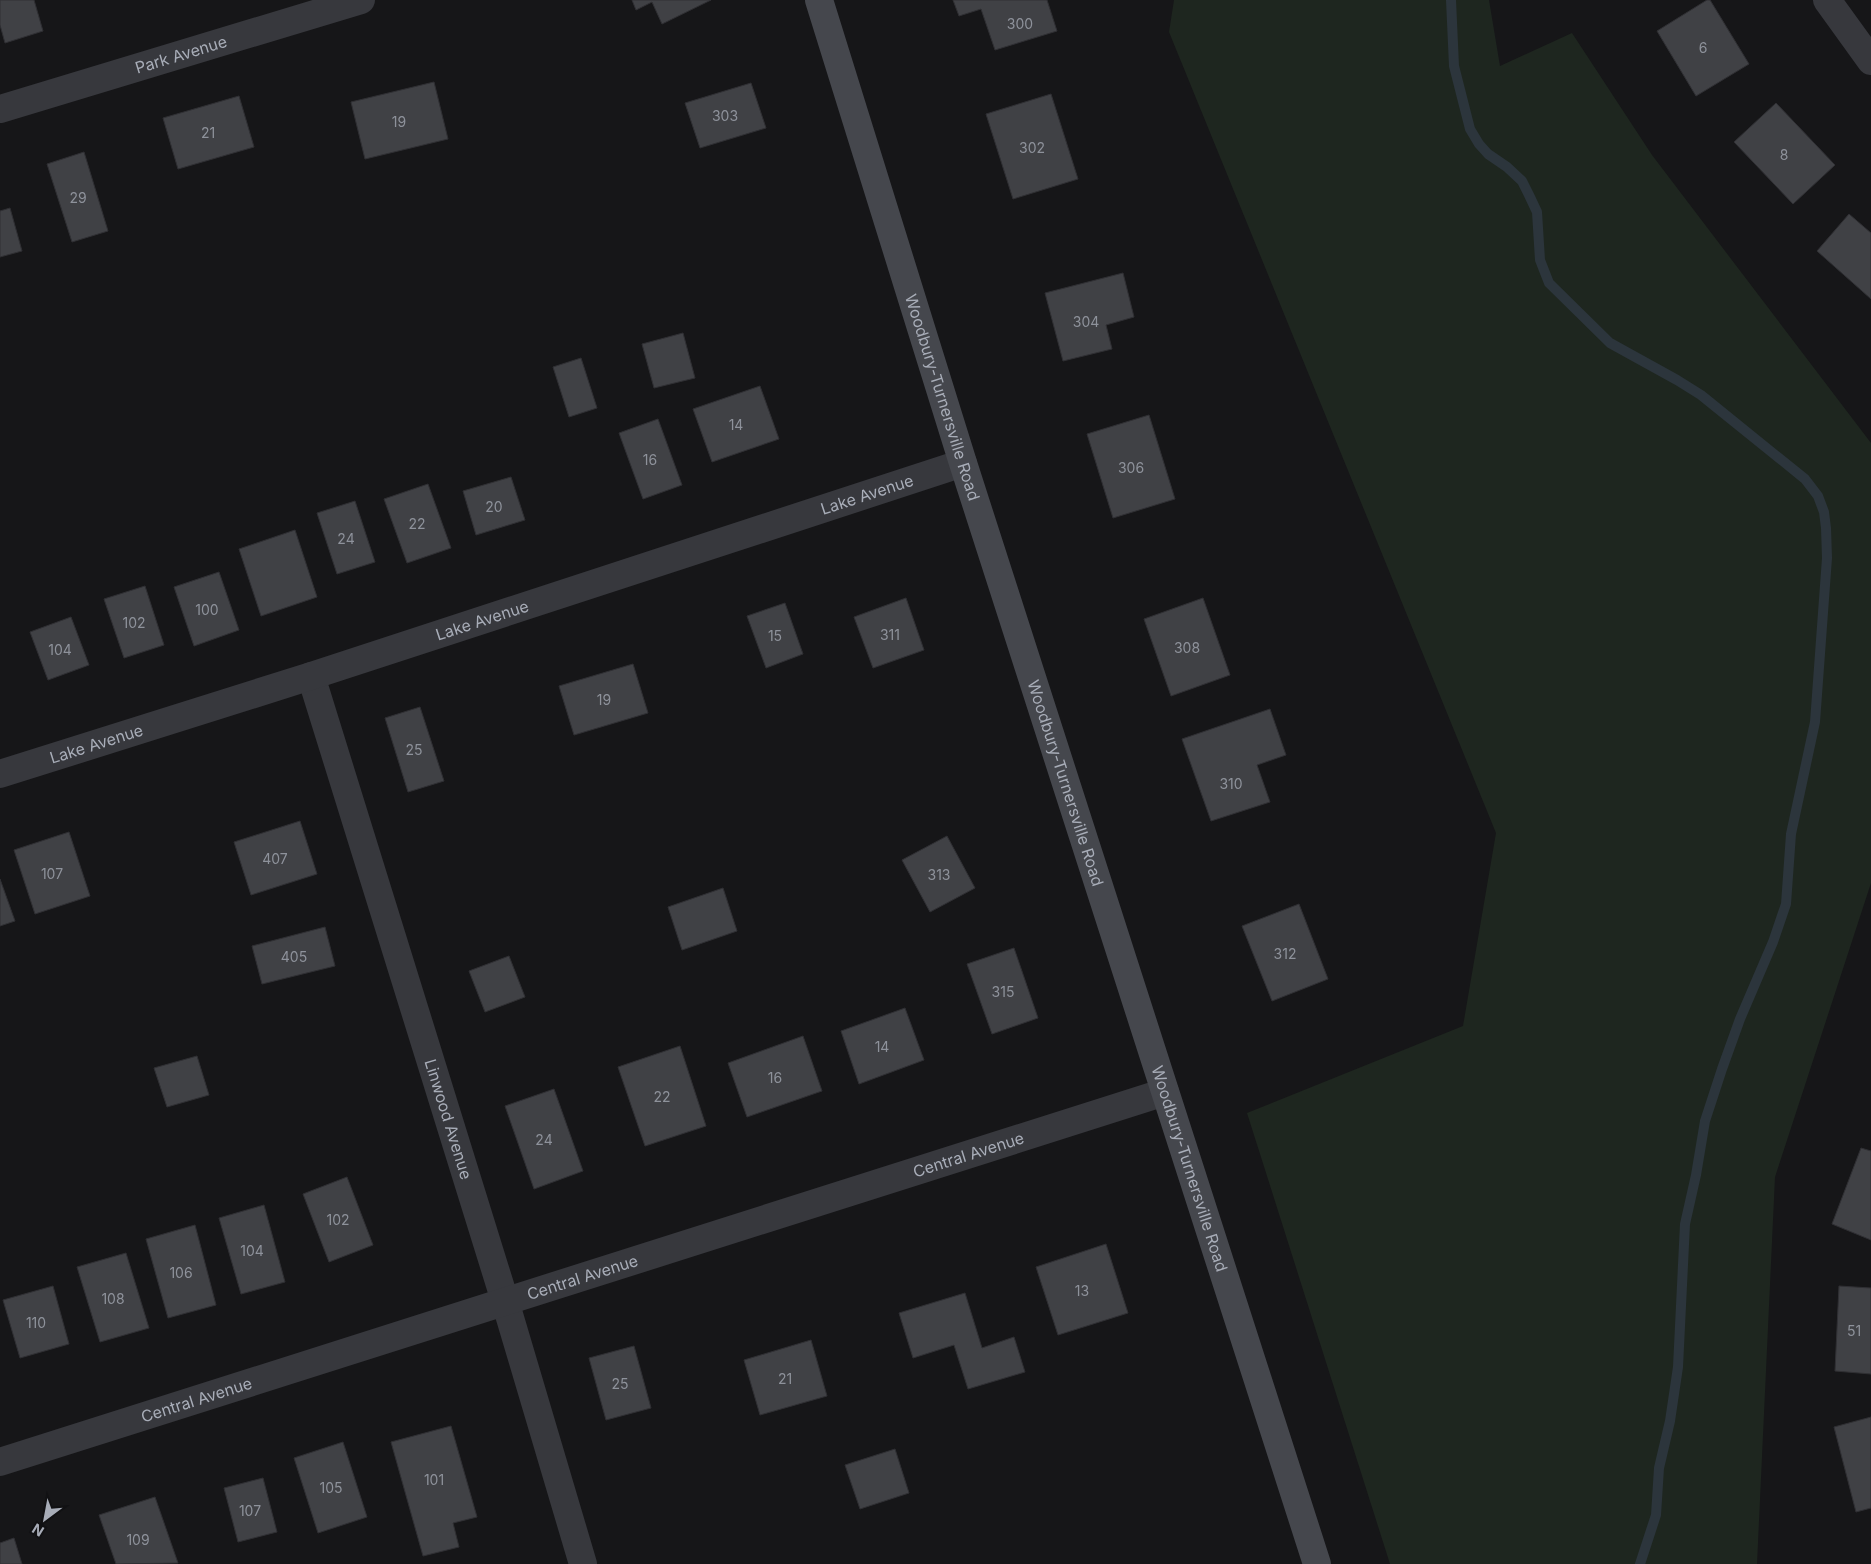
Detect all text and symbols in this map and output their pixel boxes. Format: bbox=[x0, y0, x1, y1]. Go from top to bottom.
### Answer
house number: 300 bbox=[1007, 15, 1033, 32]
street label: Park Avenue bbox=[133, 31, 229, 78]
house number: 6 bbox=[1699, 39, 1707, 56]
house number: 303 bbox=[712, 107, 738, 124]
house number: 19 bbox=[392, 113, 406, 130]
house number: 21 bbox=[201, 124, 215, 141]
house number: 302 bbox=[1019, 139, 1045, 156]
house number: 8 bbox=[1780, 146, 1788, 163]
house number: 29 bbox=[69, 189, 87, 206]
street label: Woodbury-Turnersville Road bbox=[901, 291, 984, 503]
house number: 304 bbox=[1073, 313, 1099, 330]
house number: 14 bbox=[729, 416, 743, 433]
house number: 16 bbox=[643, 451, 657, 468]
house number: 306 bbox=[1118, 459, 1144, 476]
street label: Lake Avenue bbox=[818, 470, 916, 519]
house number: 20 bbox=[485, 498, 503, 515]
house number: 22 bbox=[408, 515, 426, 532]
house number: 24 bbox=[337, 530, 355, 547]
street label: Lake Avenue bbox=[433, 596, 531, 645]
house number: 100 bbox=[195, 601, 219, 618]
house number: 102 bbox=[122, 614, 146, 631]
house number: 311 bbox=[880, 626, 900, 643]
house number: 15 bbox=[768, 627, 782, 644]
house number: 308 bbox=[1174, 639, 1200, 656]
house number: 104 bbox=[48, 641, 72, 658]
street label: Woodbury-Turnersville Road bbox=[1023, 677, 1108, 889]
house number: 19 bbox=[597, 691, 611, 708]
street label: Lake Avenue bbox=[47, 720, 145, 768]
house number: 25 bbox=[405, 741, 423, 758]
house number: 310 bbox=[1219, 775, 1243, 792]
house number: 407 bbox=[262, 850, 288, 867]
house number: 107 bbox=[41, 865, 63, 882]
house number: 313 bbox=[928, 866, 951, 883]
house number: 312 bbox=[1274, 945, 1296, 962]
house number: 405 bbox=[281, 948, 307, 965]
house number: 315 bbox=[992, 983, 1014, 1000]
house number: 14 bbox=[875, 1038, 889, 1055]
street label: Linwood Avenue bbox=[420, 1057, 477, 1182]
street label: Woodbury-Turnersville Road bbox=[1147, 1063, 1232, 1274]
house number: 16 bbox=[768, 1069, 782, 1086]
house number: 22 bbox=[653, 1088, 671, 1105]
street label: Central Avenue bbox=[910, 1127, 1026, 1181]
house number: 24 bbox=[535, 1131, 553, 1148]
house number: 102 bbox=[326, 1211, 350, 1228]
house number: 104 bbox=[240, 1242, 264, 1259]
street label: Central Avenue bbox=[524, 1250, 640, 1304]
house number: 106 bbox=[169, 1264, 193, 1281]
house number: 13 bbox=[1075, 1282, 1089, 1299]
house number: 108 bbox=[101, 1290, 125, 1307]
house number: 110 bbox=[26, 1314, 46, 1331]
house number: 51 bbox=[1847, 1322, 1861, 1339]
house number: 21 bbox=[778, 1370, 792, 1387]
street label: Central Avenue bbox=[138, 1373, 254, 1427]
house number: 25 bbox=[611, 1375, 629, 1392]
house number: 101 bbox=[424, 1471, 444, 1488]
house number: 105 bbox=[319, 1479, 343, 1496]
north arrow bbox=[20, 1494, 70, 1544]
house number: 107 bbox=[239, 1502, 261, 1519]
text: N bbox=[29, 1520, 47, 1540]
house number: 109 bbox=[126, 1531, 150, 1548]

